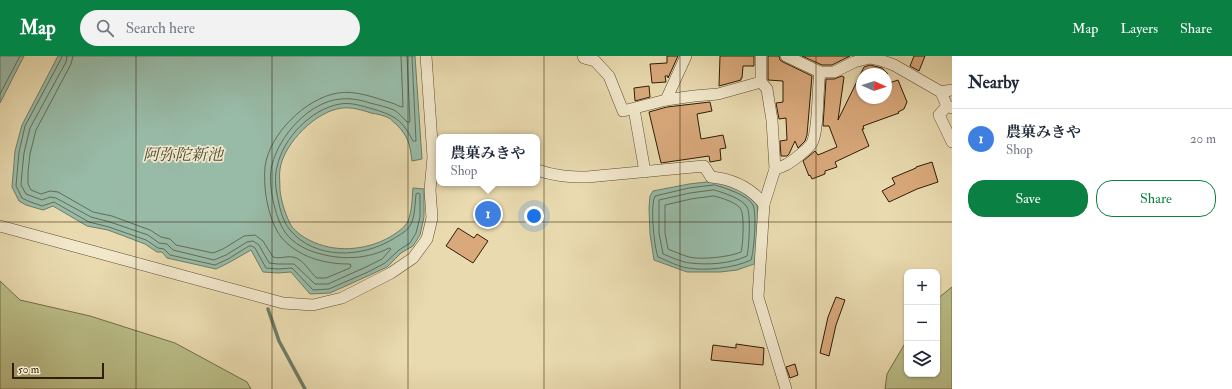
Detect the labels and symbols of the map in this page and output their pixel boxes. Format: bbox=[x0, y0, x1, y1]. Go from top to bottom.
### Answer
north arrow bbox=[856, 68, 892, 104]
water label: 阿弥陀新池 bbox=[143, 145, 225, 165]
pin: 1 bbox=[475, 199, 501, 229]
your location bbox=[524, 206, 544, 226]
scale bar bbox=[12, 361, 104, 380]

